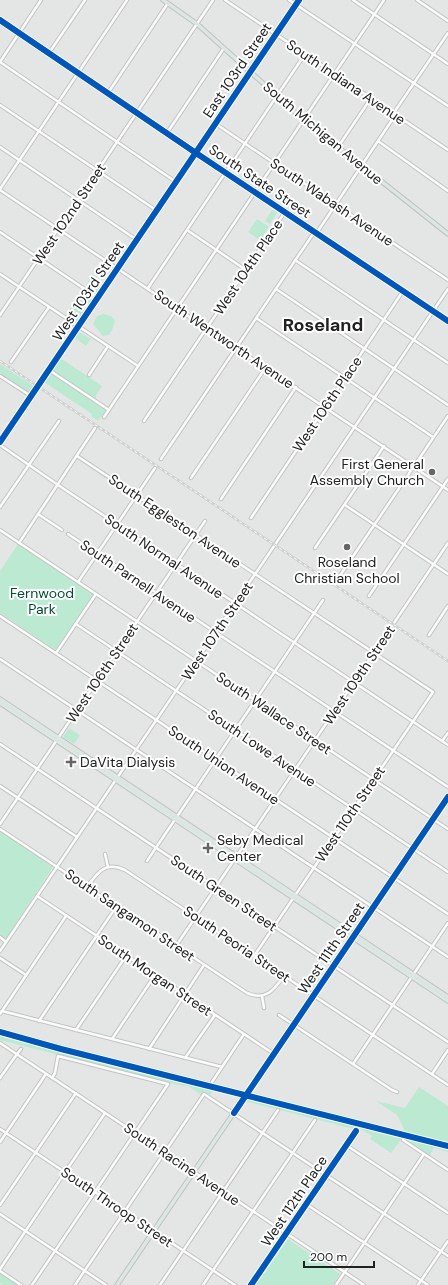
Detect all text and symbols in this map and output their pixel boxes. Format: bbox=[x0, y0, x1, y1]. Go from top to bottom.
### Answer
street label: East 103rd Street bbox=[199, 19, 275, 121]
street label: South Indiana Avenue bbox=[283, 35, 409, 129]
street label: South Michigan Avenue bbox=[259, 78, 387, 188]
street label: South State Street bbox=[205, 140, 315, 222]
street label: South Wabash Avenue bbox=[267, 154, 397, 250]
street label: West 102nd Street bbox=[28, 160, 110, 268]
street label: West 104th Place bbox=[209, 216, 287, 318]
street label: West 103rd Street bbox=[48, 238, 128, 344]
street label: South Wentworth Avenue bbox=[151, 285, 297, 393]
district label: Roseland bbox=[283, 313, 363, 337]
street label: West 106th Place bbox=[288, 353, 366, 455]
place label: First General Assembly Church bbox=[310, 455, 424, 489]
marker: First General Assembly Church bbox=[427, 467, 437, 477]
street label: South Eggleston Avenue bbox=[105, 470, 245, 572]
street label: South Normal Avenue bbox=[101, 510, 227, 602]
street label: South Parnell Avenue bbox=[77, 536, 199, 626]
marker: Roseland Christian School bbox=[342, 542, 352, 552]
place label: Roseland Christian School bbox=[294, 553, 400, 587]
street label: West 107th Street bbox=[177, 578, 257, 684]
park label: Fernwood Park bbox=[10, 584, 74, 618]
street label: West 106th Street bbox=[62, 620, 142, 726]
street label: West 109th Street bbox=[319, 622, 399, 728]
street label: South Wallace Street bbox=[213, 668, 335, 758]
street label: South Lowe Avenue bbox=[205, 705, 320, 791]
street label: South Union Avenue bbox=[165, 721, 283, 809]
place label: DaVita Dialysis bbox=[80, 753, 175, 771]
marker: DaVita Dialysis bbox=[65, 756, 77, 768]
street label: West 110th Street bbox=[311, 763, 389, 865]
place label: Seby Medical Center bbox=[217, 831, 303, 865]
marker: Seby Medical Center bbox=[202, 842, 214, 854]
street label: South Green Street bbox=[167, 851, 281, 935]
street label: South Sangamon Street bbox=[61, 865, 199, 965]
street label: West 111th Street bbox=[294, 899, 368, 997]
street label: South Peoria Street bbox=[180, 902, 294, 986]
street label: South Morgan Street bbox=[95, 930, 215, 1020]
street label: South Racine Avenue bbox=[121, 1118, 243, 1210]
street label: West 112th Place bbox=[257, 1152, 331, 1250]
street label: South Throop Street bbox=[58, 1163, 176, 1251]
scale bar bbox=[304, 1243, 374, 1269]
text: 200 m bbox=[310, 1249, 347, 1265]

